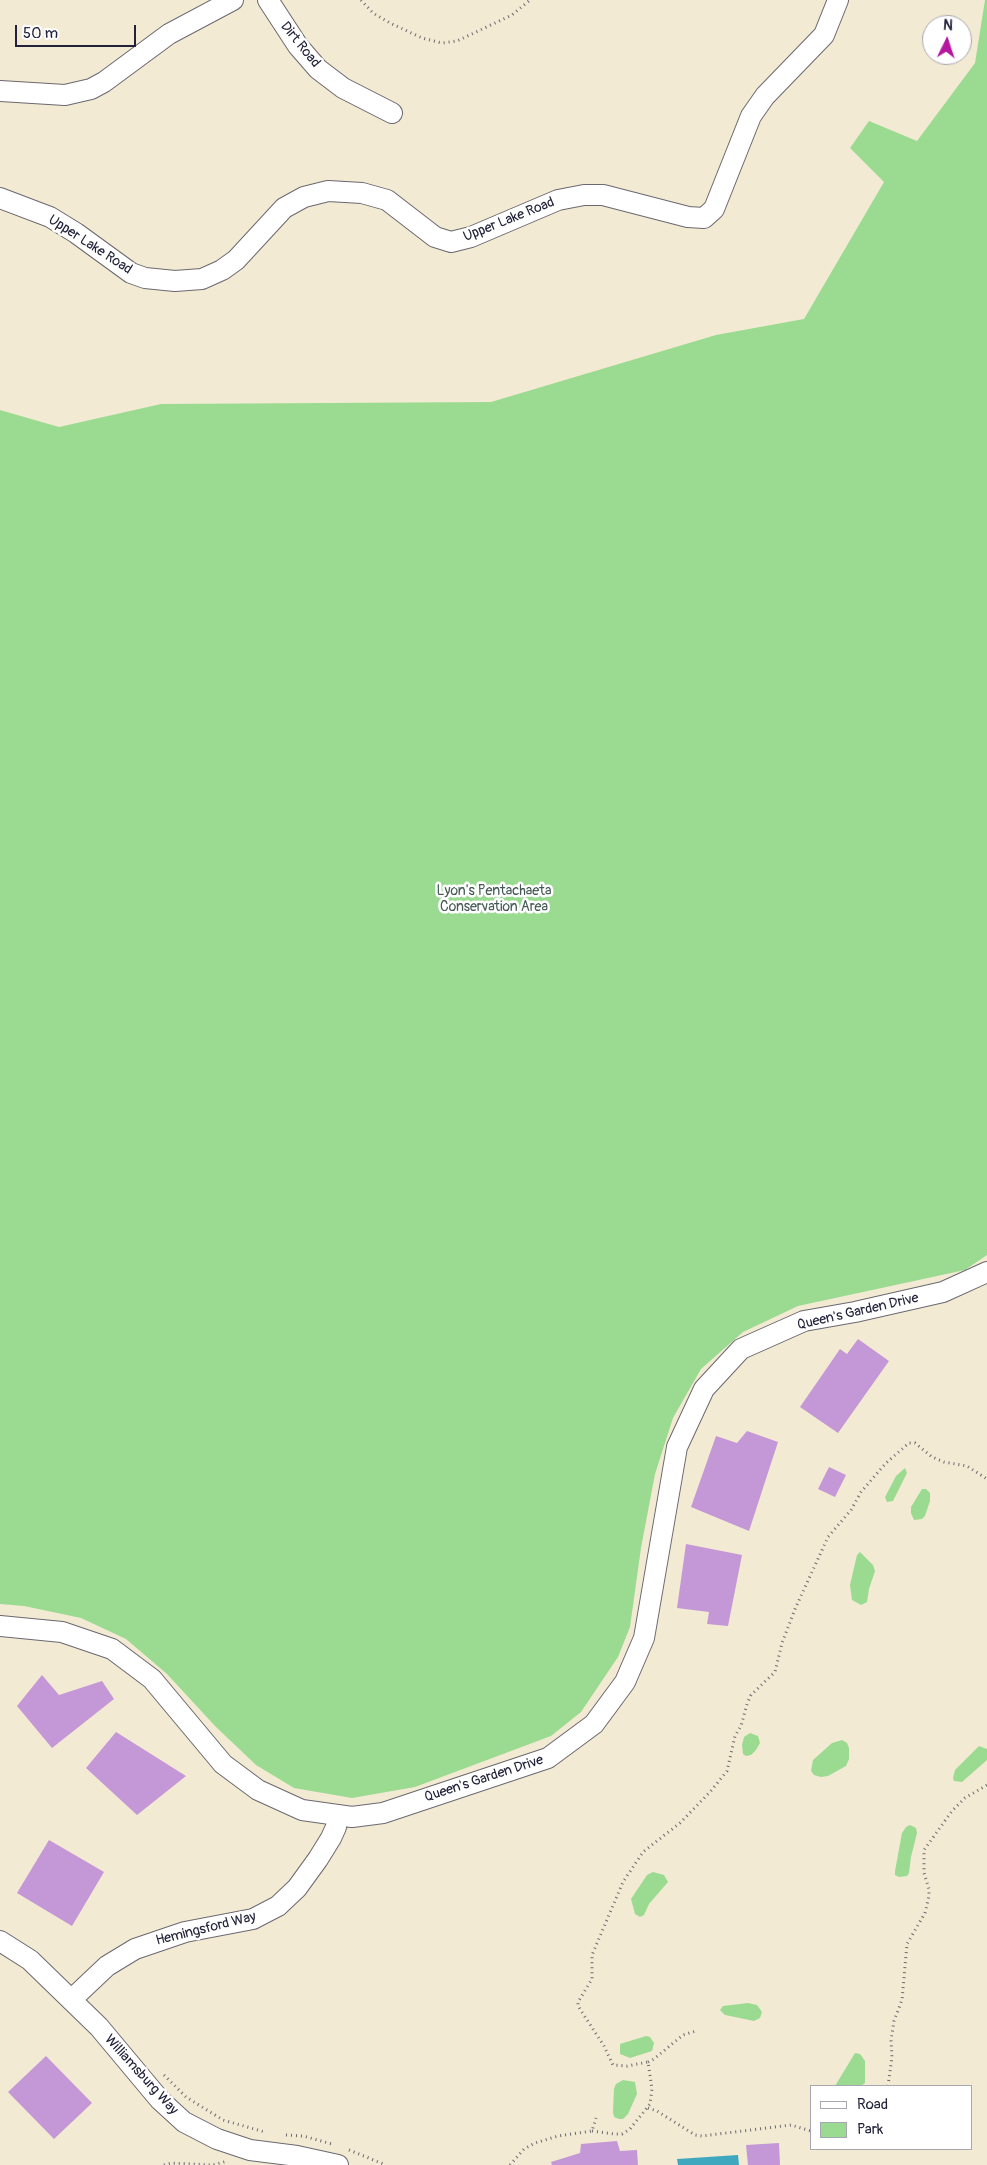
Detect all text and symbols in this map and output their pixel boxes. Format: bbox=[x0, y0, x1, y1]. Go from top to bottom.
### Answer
scale bar bbox=[18, 15, 139, 47]
north arrow bbox=[922, 15, 972, 65]
text: N bbox=[943, 17, 953, 34]
street label: Dirt Road bbox=[276, 19, 324, 71]
text: 50 m bbox=[23, 24, 58, 43]
street label: Upper Lake Road bbox=[461, 194, 557, 246]
street label: Upper Lake Road bbox=[45, 212, 135, 278]
park label: Lyon's Pentachaeta Conservation Area bbox=[437, 883, 551, 916]
street label: Queen's Garden Drive bbox=[796, 1290, 920, 1334]
street label: Queen's Garden Drive bbox=[422, 1752, 546, 1806]
street label: Hemingsford Way bbox=[154, 1908, 258, 1950]
street label: Williamsburg Way bbox=[101, 2031, 181, 2119]
legend bbox=[810, 2085, 972, 2150]
text: Road bbox=[857, 2095, 888, 2114]
text: Park bbox=[857, 2120, 883, 2139]

